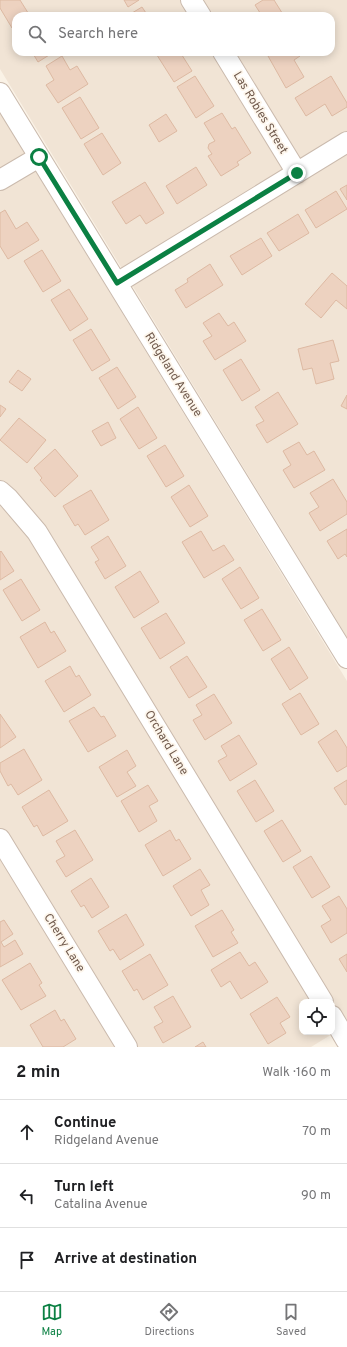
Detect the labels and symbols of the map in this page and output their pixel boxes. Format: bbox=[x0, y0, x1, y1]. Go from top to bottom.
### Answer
street label: Las Robles Street bbox=[229, 69, 291, 157]
route start bbox=[30, 148, 48, 166]
route end bbox=[288, 164, 306, 182]
street label: Ridgeland Avenue bbox=[141, 330, 205, 420]
street label: Orchard Lane bbox=[140, 708, 192, 778]
street label: Cherry Lane bbox=[40, 911, 88, 975]

